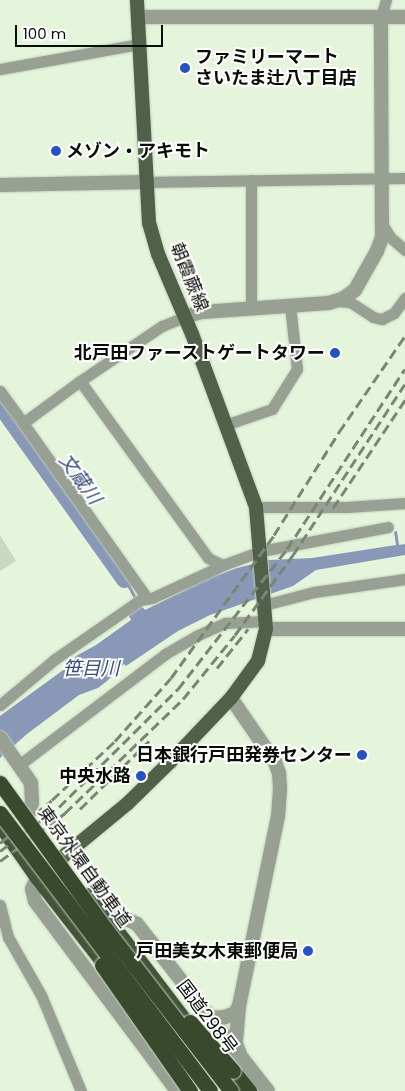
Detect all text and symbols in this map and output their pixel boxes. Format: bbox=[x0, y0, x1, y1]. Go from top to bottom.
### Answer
scale bar bbox=[18, 15, 165, 47]
text: 100 m bbox=[23, 23, 66, 44]
place label: ファミリーマート さいたま辻八丁目店 bbox=[195, 47, 357, 90]
marker: ファミリーマート さいたま辻八丁目店 bbox=[179, 62, 191, 74]
place label: メゾン・アキモト bbox=[66, 140, 210, 162]
marker: メゾン・アキモト bbox=[50, 145, 62, 157]
street label: 朝霞蕨線 bbox=[166, 240, 212, 314]
place label: 北戸田ファーストゲートタワー bbox=[73, 342, 325, 364]
marker: 北戸田ファーストゲートタワー bbox=[329, 347, 341, 359]
water label: 文蔵川 bbox=[54, 449, 106, 509]
water label: 笹目川 bbox=[63, 658, 119, 680]
place label: 日本銀行戸田発券センター bbox=[136, 744, 352, 766]
marker: 日本銀行戸田発券センター bbox=[356, 749, 368, 761]
place label: 中央水路 bbox=[59, 765, 131, 787]
marker: 中央水路 bbox=[135, 770, 147, 782]
street label: 東京外環自動車道 bbox=[33, 802, 135, 932]
place label: 戸田美女木東郵便局 bbox=[136, 940, 298, 962]
marker: 戸田美女木東郵便局 bbox=[302, 945, 314, 957]
street label: 国道298号 bbox=[172, 976, 242, 1058]

